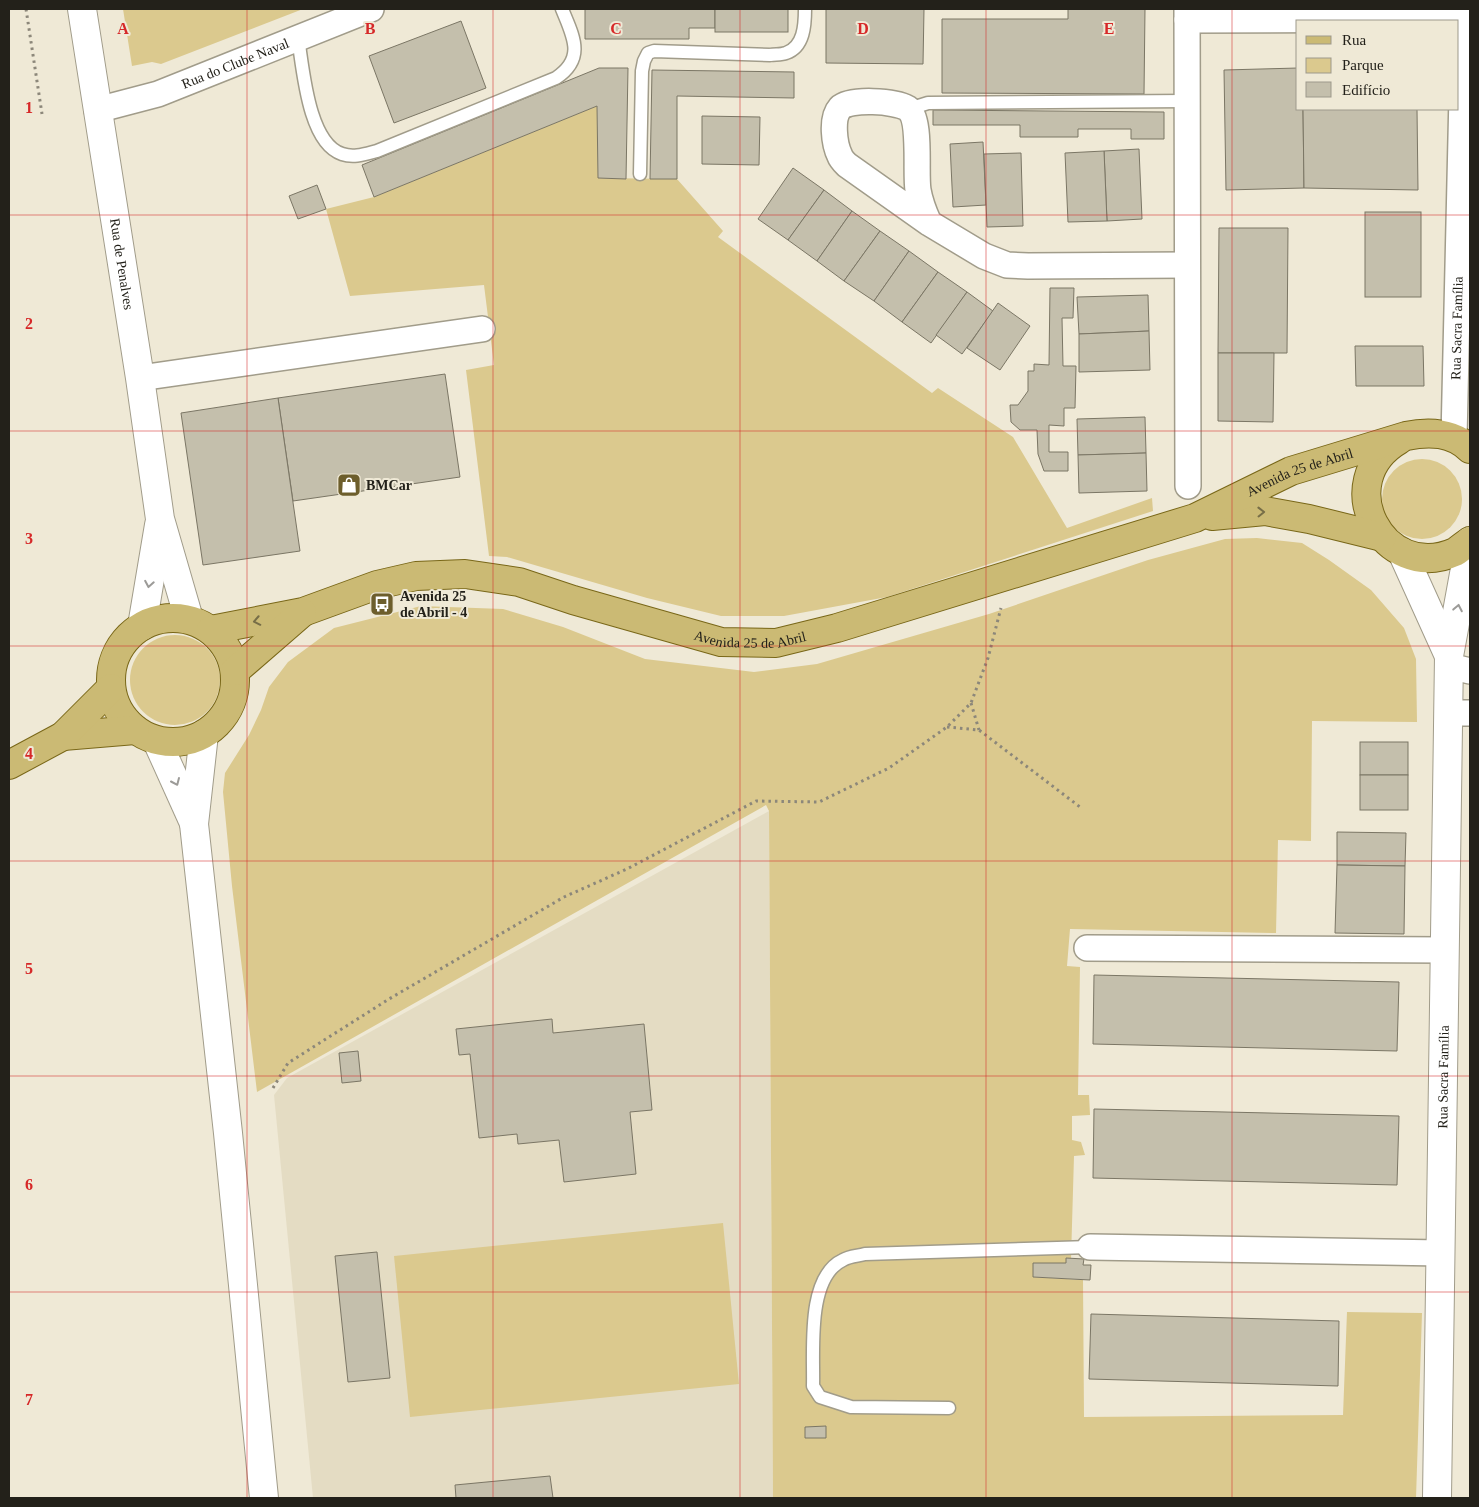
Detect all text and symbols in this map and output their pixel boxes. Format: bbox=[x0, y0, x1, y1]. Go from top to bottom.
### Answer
text: A bbox=[117, 20, 129, 37]
text: B bbox=[365, 20, 376, 37]
text: C bbox=[610, 20, 622, 37]
text: D bbox=[857, 20, 869, 37]
text: E bbox=[1104, 20, 1114, 37]
legend bbox=[1296, 20, 1459, 110]
text: Rua bbox=[1342, 32, 1367, 48]
street label: Rua do Clube Naval bbox=[179, 35, 291, 91]
text: Parque bbox=[1342, 57, 1384, 73]
text: Edifício bbox=[1342, 82, 1390, 98]
text: 1 bbox=[25, 99, 33, 116]
street label: Rua de Penalves bbox=[107, 217, 137, 311]
street label: Rua Sacra Família bbox=[1448, 275, 1465, 380]
text: 2 bbox=[25, 315, 33, 332]
street label: Avenida 25 de Abril bbox=[1244, 445, 1355, 499]
shop icon: BMCar bbox=[336, 472, 362, 498]
place label: BMCar bbox=[366, 478, 412, 493]
one-way arrow bbox=[1258, 507, 1266, 518]
text: 3 bbox=[25, 530, 33, 547]
one-way arrow bbox=[144, 580, 154, 588]
place label: Avenida 25 de Abril - 4 bbox=[400, 589, 467, 620]
bus stop icon: Avenida 25 de Abril - 4 bbox=[369, 591, 395, 617]
one-way arrow bbox=[1452, 603, 1462, 612]
one-way arrow bbox=[252, 615, 261, 626]
street label: Avenida 25 de Abril bbox=[693, 627, 808, 651]
text: 4 bbox=[25, 745, 33, 762]
one-way arrow bbox=[169, 777, 180, 786]
text: 5 bbox=[25, 960, 33, 977]
street label: Rua Sacra Família bbox=[1435, 1024, 1451, 1129]
text: 6 bbox=[25, 1176, 33, 1193]
text: 7 bbox=[25, 1391, 33, 1408]

